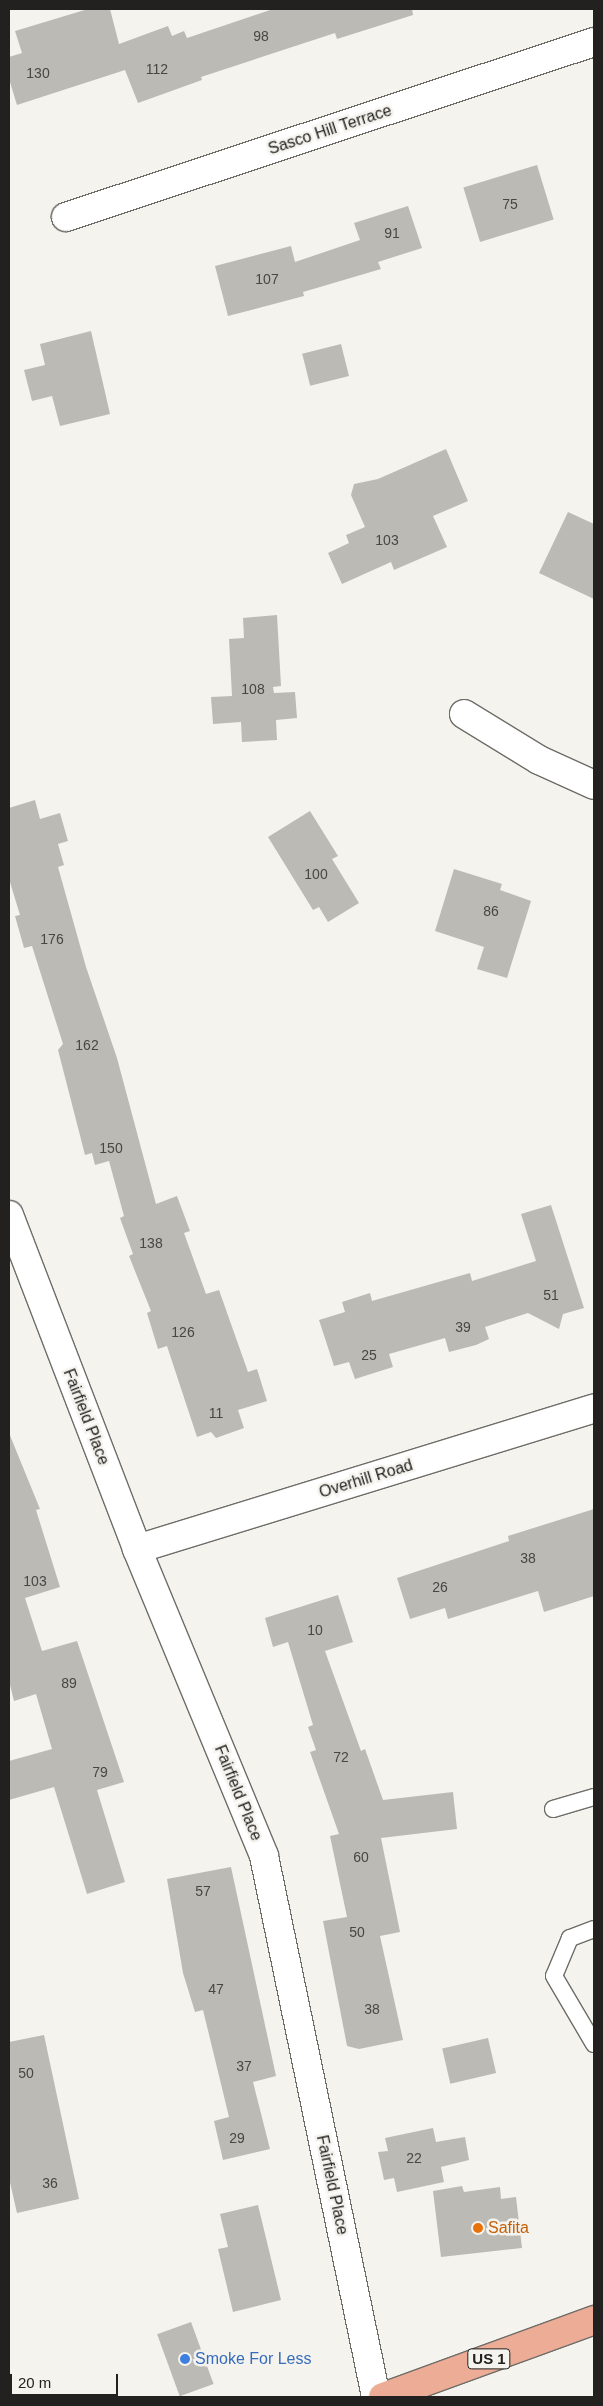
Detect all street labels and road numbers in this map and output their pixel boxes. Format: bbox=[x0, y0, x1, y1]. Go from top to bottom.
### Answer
street label: Sasco Hill Terrace bbox=[266, 101, 394, 159]
street label: Fairfield Place bbox=[59, 1366, 113, 1468]
street label: Overhill Road bbox=[317, 1456, 415, 1502]
street label: Fairfield Place bbox=[210, 1742, 266, 1844]
street label: Fairfield Place bbox=[312, 2133, 352, 2237]
road number: US 1 bbox=[466, 2346, 512, 2372]

